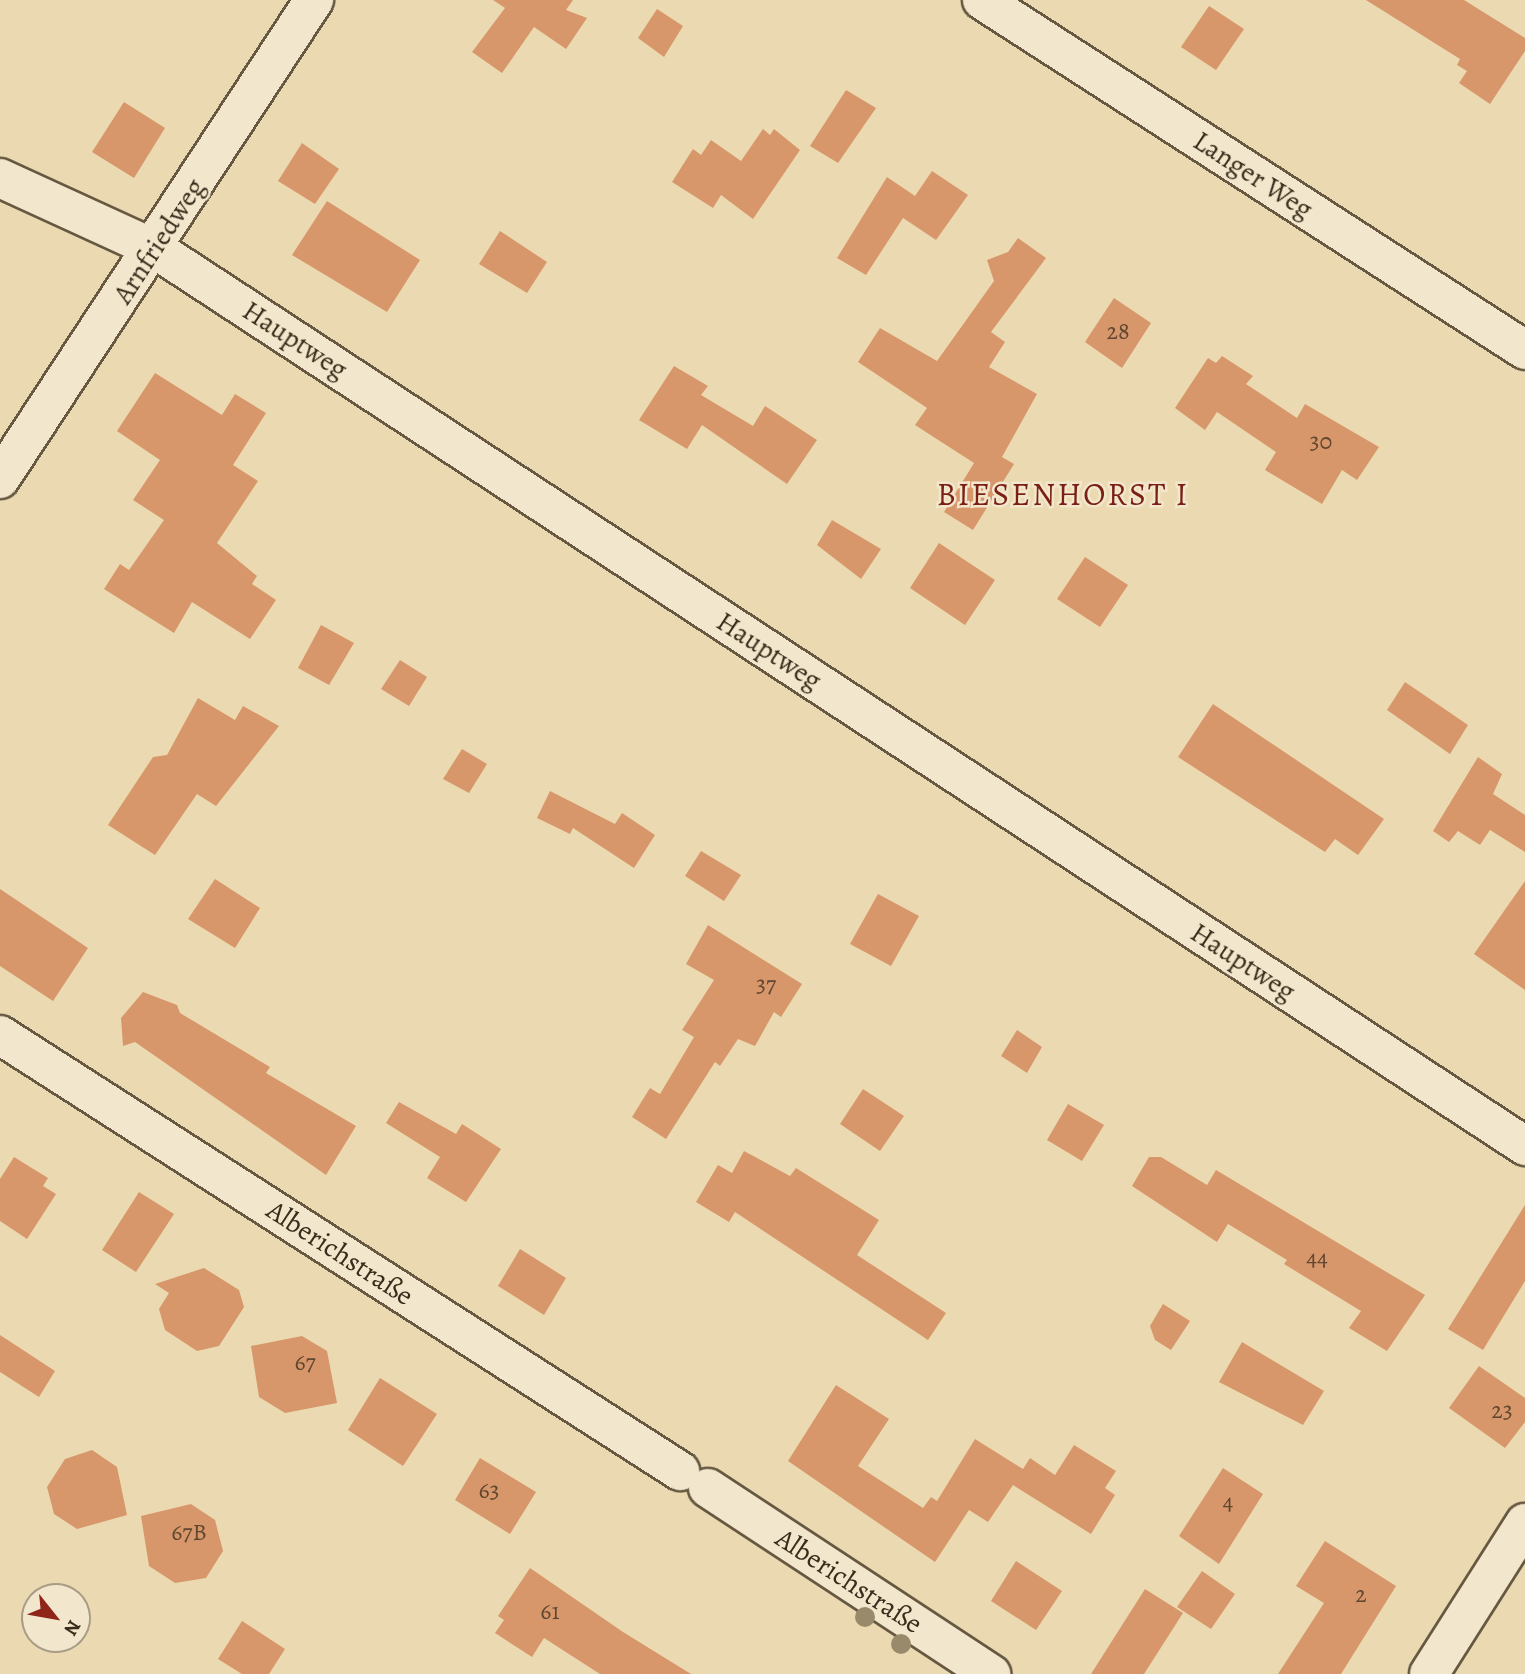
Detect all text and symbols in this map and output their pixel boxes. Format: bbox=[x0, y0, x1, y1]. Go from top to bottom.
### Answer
street label: Langer Weg bbox=[1187, 124, 1319, 226]
street label: Arnfriedweg bbox=[106, 172, 212, 310]
street label: Hauptweg bbox=[236, 294, 354, 386]
house number: 28 bbox=[1106, 318, 1130, 346]
house number: 30 bbox=[1310, 428, 1332, 456]
district label: BIESENHORST I bbox=[938, 475, 1188, 513]
street label: Hauptweg bbox=[710, 605, 828, 697]
street label: Hauptweg bbox=[1184, 916, 1302, 1008]
house number: 37 bbox=[756, 971, 776, 999]
street label: Alberichstraße bbox=[260, 1193, 420, 1313]
house number: 44 bbox=[1306, 1244, 1328, 1272]
house number: 67 bbox=[294, 1349, 316, 1377]
house number: 23 bbox=[1491, 1397, 1513, 1425]
house number: 63 bbox=[478, 1477, 500, 1505]
house number: 4 bbox=[1223, 1488, 1233, 1516]
house number: 67B bbox=[171, 1519, 207, 1547]
street label: Alberichstraße bbox=[769, 1521, 929, 1641]
house number: 2 bbox=[1355, 1581, 1367, 1609]
north arrow bbox=[21, 1583, 91, 1653]
house number: 61 bbox=[540, 1598, 560, 1626]
text: N bbox=[58, 1615, 87, 1640]

